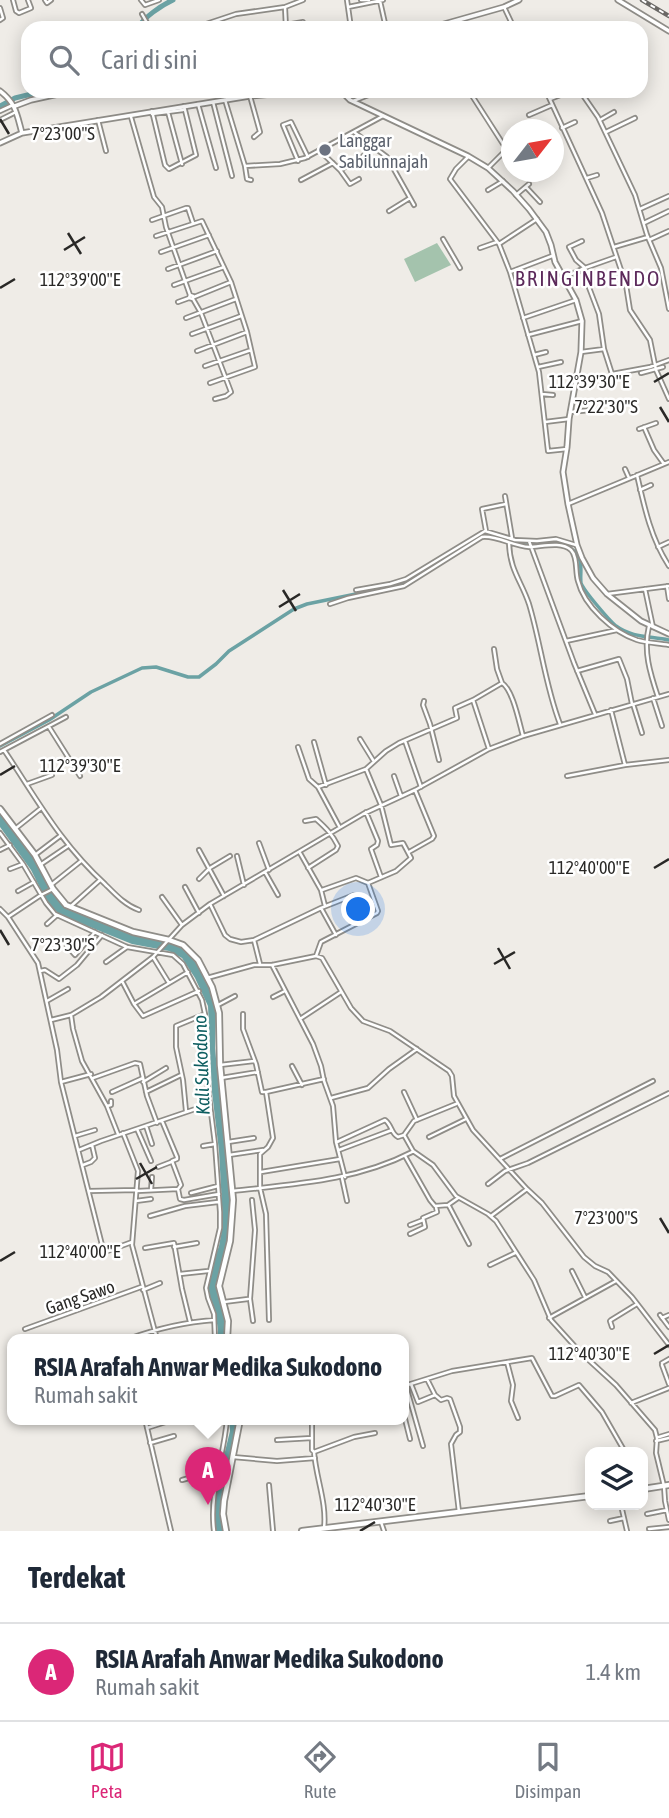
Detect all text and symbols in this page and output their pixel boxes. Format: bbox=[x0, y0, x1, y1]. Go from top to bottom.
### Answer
search box bbox=[21, 21, 648, 98]
icon: search bbox=[45, 41, 83, 79]
text: Cari di sini bbox=[101, 45, 198, 75]
north arrow bbox=[501, 119, 564, 182]
text: 7°23'00"S bbox=[31, 123, 95, 144]
place label: Langgar Sabilunnajah bbox=[339, 130, 428, 172]
marker: Langgar Sabilunnajah bbox=[317, 142, 333, 158]
district label: BRINGINBENDO bbox=[515, 266, 661, 290]
text: 112°39'00"E bbox=[40, 269, 121, 290]
text: 112°39'30"E bbox=[549, 371, 630, 392]
text: 7°22'30"S bbox=[574, 396, 638, 417]
text: 112°39'30"E bbox=[40, 755, 121, 776]
text: 112°40'00"E bbox=[549, 857, 630, 878]
your location bbox=[341, 892, 375, 926]
text: 7°23'30"S bbox=[31, 934, 95, 955]
water label: Kali Sukodono bbox=[188, 1015, 214, 1115]
text: 7°23'00"S bbox=[574, 1207, 638, 1228]
text: 112°40'00"E bbox=[40, 1241, 121, 1262]
street label: Gang Sawo bbox=[43, 1275, 117, 1319]
popup bbox=[7, 1334, 409, 1425]
text: 112°40'30"E bbox=[549, 1343, 630, 1364]
text: RSIA Arafah Anwar Medika Sukodono bbox=[34, 1352, 382, 1382]
text: Rumah sakit bbox=[34, 1382, 138, 1408]
pin: A bbox=[185, 1447, 231, 1505]
map controls bbox=[585, 1447, 648, 1510]
button: layers bbox=[585, 1447, 648, 1510]
text: 112°40'30"E bbox=[335, 1494, 416, 1515]
text: Terdekat bbox=[28, 1560, 125, 1594]
text: RSIA Arafah Anwar Medika Sukodono bbox=[95, 1644, 444, 1674]
text: A bbox=[45, 1659, 57, 1685]
text: 1.4 km bbox=[585, 1659, 641, 1685]
text: Rumah sakit bbox=[95, 1674, 199, 1700]
tab: Peta bbox=[88, 1738, 126, 1802]
tab: Rute bbox=[301, 1738, 339, 1802]
tab: Disimpan bbox=[514, 1738, 581, 1802]

